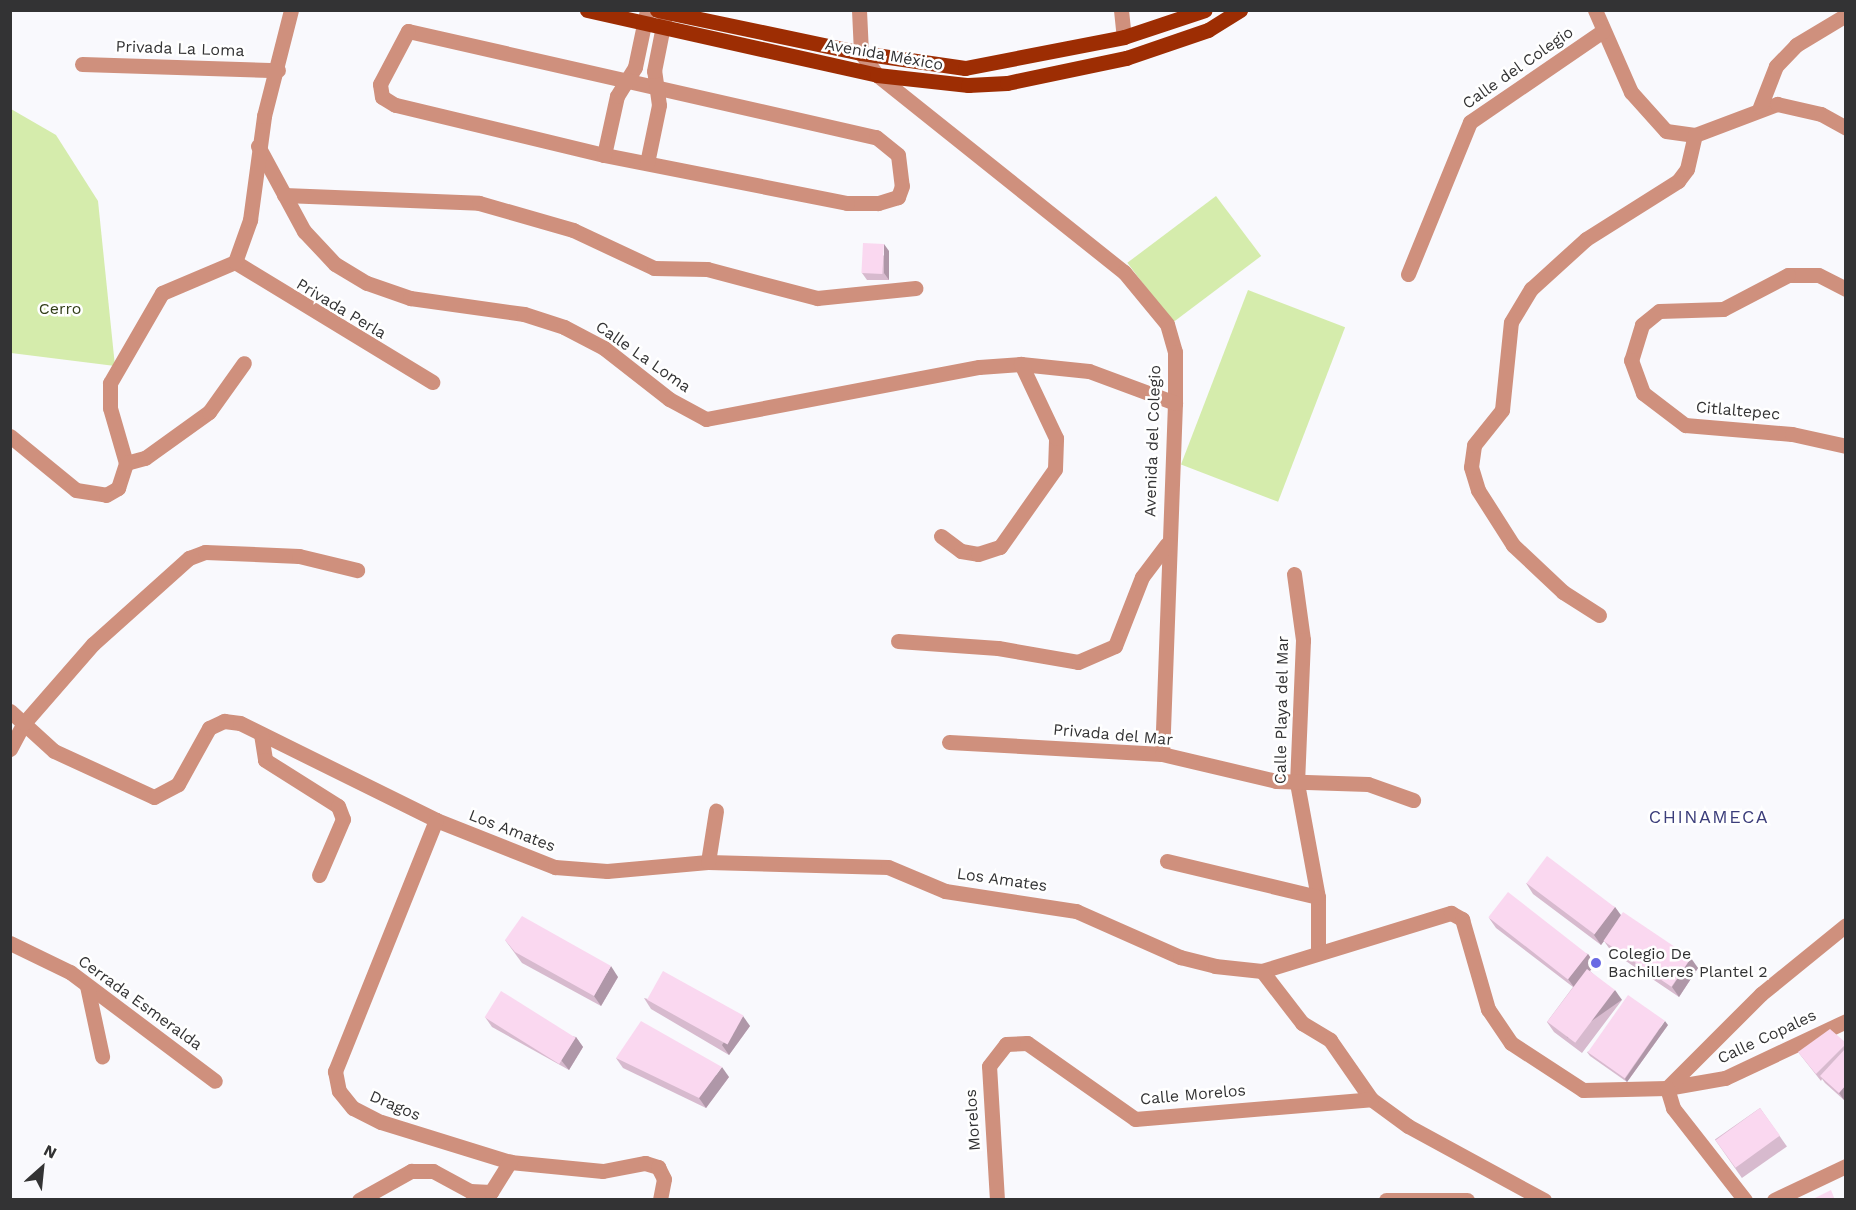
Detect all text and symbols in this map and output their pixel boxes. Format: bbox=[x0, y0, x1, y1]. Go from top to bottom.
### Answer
street label: Calle del Colegio bbox=[1459, 23, 1577, 113]
street label: Avenida México bbox=[823, 35, 945, 75]
street label: Privada La Loma bbox=[115, 37, 245, 61]
street label: Privada Perla bbox=[293, 275, 389, 343]
park label: Cerro bbox=[39, 299, 81, 319]
street label: Calle La Loma bbox=[592, 317, 694, 397]
street label: Avenida del Colegio bbox=[1141, 364, 1165, 518]
street label: Citlaltepec bbox=[1695, 398, 1781, 424]
street label: Calle Playa del Mar bbox=[1271, 635, 1293, 785]
street label: Privada del Mar bbox=[1052, 720, 1174, 750]
street label: Los Amates bbox=[466, 806, 558, 856]
district label: CHINAMECA bbox=[1649, 806, 1769, 828]
street label: Los Amates bbox=[955, 864, 1049, 896]
place label: Colegio De Bachilleres Plantel 2 bbox=[1608, 944, 1768, 982]
street label: Cerrada Esmeralda bbox=[74, 951, 206, 1055]
marker: Colegio De Bachilleres Plantel 2 bbox=[1589, 956, 1603, 970]
street label: Calle Copales bbox=[1715, 1006, 1819, 1068]
street label: Calle Morelos bbox=[1139, 1081, 1247, 1109]
street label: Dragos bbox=[367, 1087, 423, 1125]
street label: Morelos bbox=[961, 1089, 985, 1151]
north arrow bbox=[12, 1138, 72, 1198]
text: N bbox=[41, 1140, 60, 1163]

